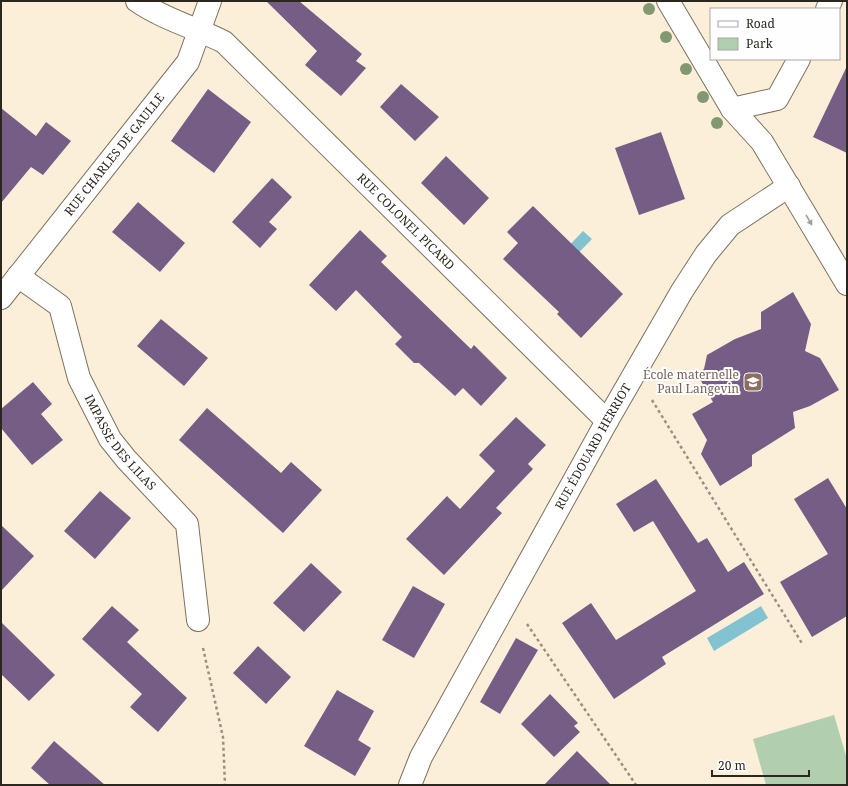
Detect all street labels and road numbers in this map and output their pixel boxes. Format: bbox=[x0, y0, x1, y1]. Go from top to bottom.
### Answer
street label: RUE CHARLES DE GAULLE bbox=[60, 89, 168, 219]
street label: RUE COLONEL PICARD bbox=[354, 169, 459, 274]
street label: RUE ÉDOUARD HERRIOT bbox=[551, 380, 635, 512]
street label: IMPASSE DES LILAS bbox=[81, 391, 160, 494]

